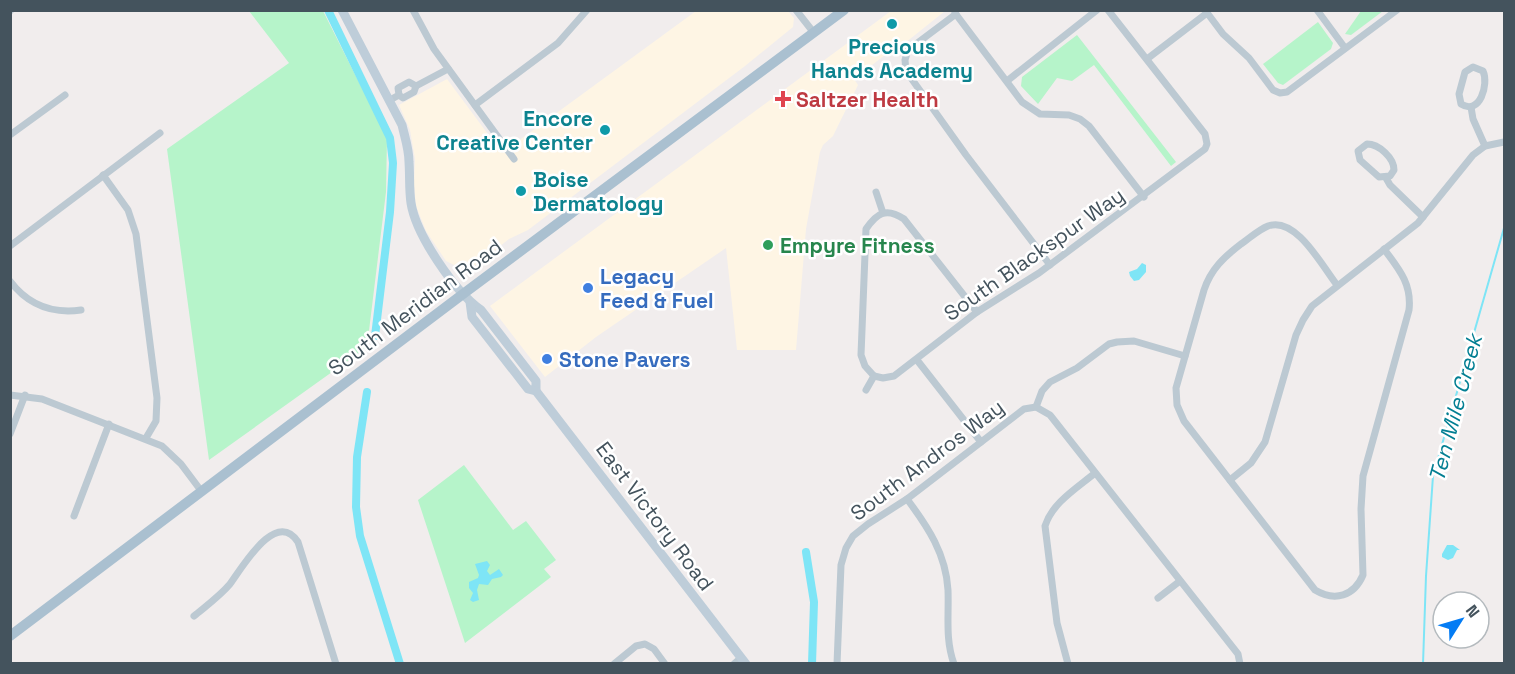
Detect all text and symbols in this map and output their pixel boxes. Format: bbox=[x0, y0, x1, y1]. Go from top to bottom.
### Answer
marker: Precious Hands Academy bbox=[885, 17, 899, 31]
place label: Precious Hands Academy bbox=[811, 33, 973, 84]
place label: Saltzer Health bbox=[796, 86, 939, 113]
marker: Saltzer Health bbox=[774, 90, 792, 108]
place label: Encore Creative Center bbox=[436, 105, 593, 156]
marker: Encore Creative Center bbox=[598, 123, 612, 137]
place label: Boise Dermatology bbox=[533, 166, 664, 217]
street label: South Blackspur Way bbox=[938, 181, 1130, 327]
marker: Boise Dermatology bbox=[514, 184, 528, 198]
place label: Empyre Fitness bbox=[780, 232, 935, 259]
street label: South Meridian Road bbox=[323, 233, 507, 381]
marker: Empyre Fitness bbox=[761, 238, 775, 252]
place label: Legacy Feed & Fuel bbox=[600, 263, 714, 314]
marker: Legacy Feed & Fuel bbox=[581, 281, 595, 295]
water label: Ten Mile Creek bbox=[1422, 329, 1489, 485]
place label: Stone Pavers bbox=[559, 346, 691, 373]
marker: Stone Pavers bbox=[540, 352, 554, 366]
street label: South Andros Way bbox=[845, 393, 1009, 527]
street label: East Victory Road bbox=[590, 436, 720, 596]
north arrow bbox=[1431, 590, 1491, 650]
text: N bbox=[1461, 601, 1484, 622]

